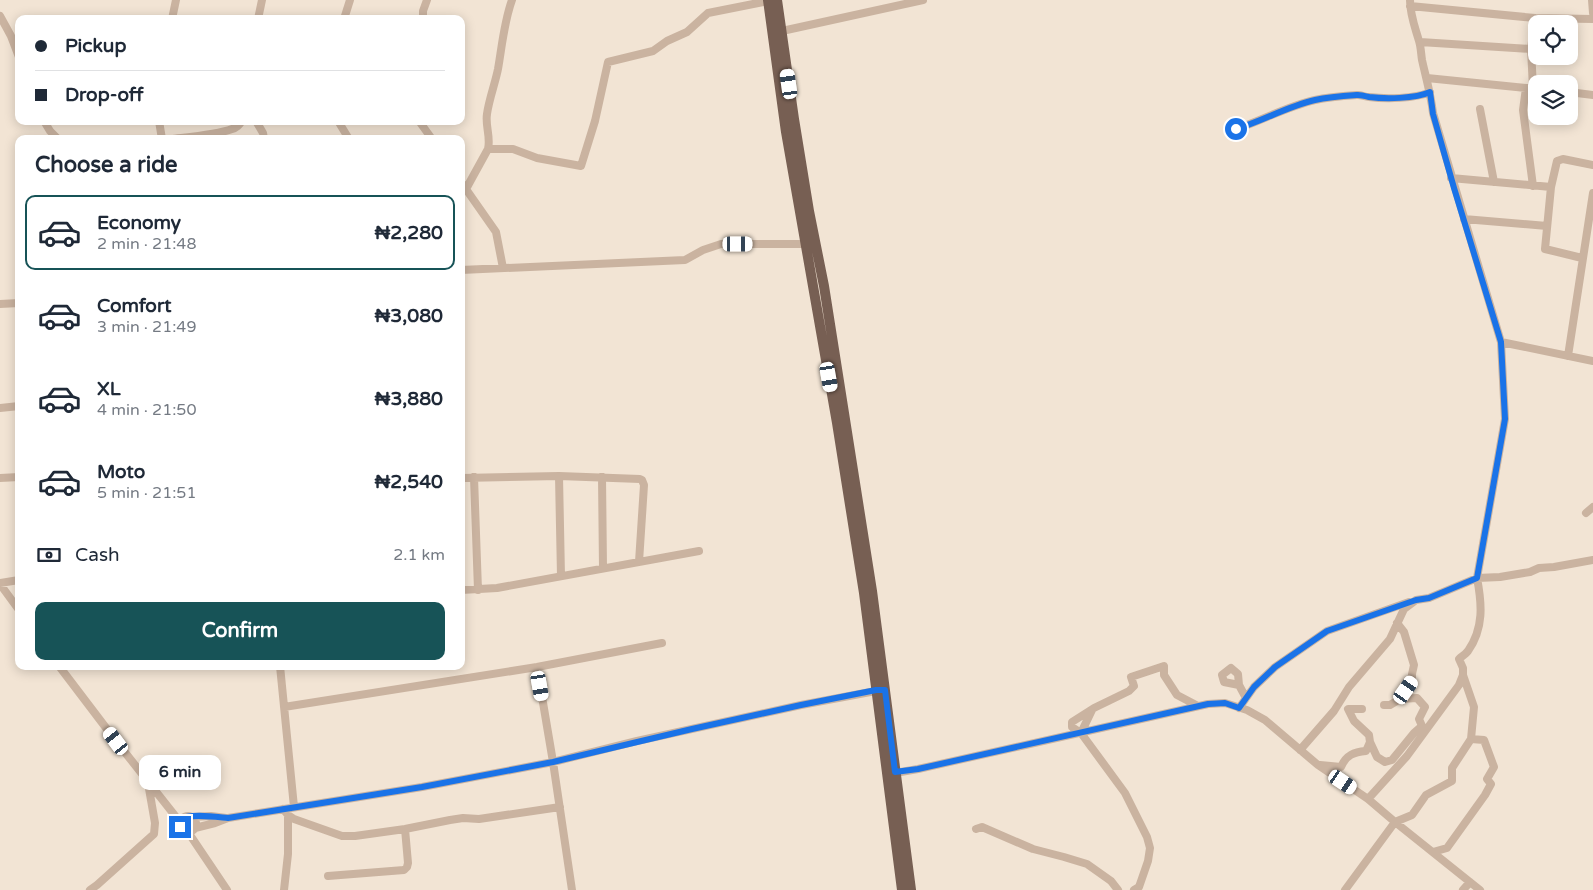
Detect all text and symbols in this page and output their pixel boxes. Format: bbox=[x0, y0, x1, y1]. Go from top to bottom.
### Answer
map controls bbox=[1528, 15, 1578, 125]
button: locate bbox=[1528, 15, 1578, 65]
text: Pickup bbox=[65, 35, 126, 57]
car bbox=[779, 68, 798, 100]
button: layers bbox=[1528, 75, 1578, 125]
text: Drop-off bbox=[65, 84, 144, 106]
route start bbox=[1225, 118, 1247, 140]
text: Choose a ride bbox=[35, 152, 178, 178]
icon: car bbox=[37, 210, 82, 255]
text: Economy bbox=[97, 212, 181, 234]
text: ₦2,280 bbox=[374, 222, 443, 244]
text: 2 min · 21:48 bbox=[97, 234, 196, 254]
car bbox=[723, 237, 753, 252]
icon: car bbox=[37, 293, 82, 338]
text: Comfort bbox=[97, 295, 171, 317]
text: ₦3,080 bbox=[374, 305, 443, 327]
text: 3 min · 21:49 bbox=[97, 317, 196, 337]
car bbox=[819, 361, 838, 393]
icon: car bbox=[37, 376, 82, 421]
text: XL bbox=[97, 378, 121, 400]
text: ₦3,880 bbox=[374, 388, 443, 410]
text: 4 min · 21:50 bbox=[97, 400, 196, 420]
icon: car bbox=[37, 459, 82, 504]
text: Moto bbox=[97, 461, 145, 483]
text: ₦2,540 bbox=[374, 471, 443, 493]
text: 5 min · 21:51 bbox=[97, 483, 196, 503]
icon: cash bbox=[35, 541, 63, 569]
text: Cash bbox=[75, 544, 120, 566]
text: 2.1 km bbox=[393, 545, 445, 565]
button: Confirm bbox=[35, 602, 445, 660]
car bbox=[530, 670, 549, 702]
car bbox=[1391, 673, 1420, 707]
car bbox=[100, 725, 131, 757]
callout: 6 min bbox=[139, 754, 221, 790]
text: 6 min bbox=[159, 762, 201, 782]
car bbox=[1326, 767, 1359, 797]
route end bbox=[169, 816, 191, 838]

